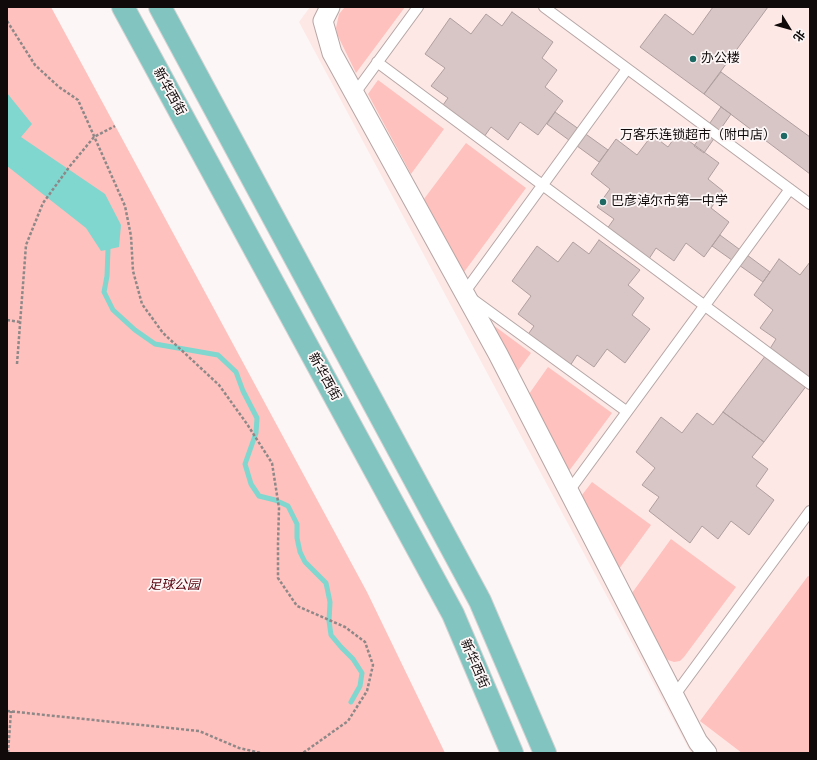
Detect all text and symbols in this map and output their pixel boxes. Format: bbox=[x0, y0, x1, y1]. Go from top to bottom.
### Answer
north arrow bbox=[769, 8, 809, 48]
text: 北 bbox=[790, 27, 808, 44]
place label: 办公楼 bbox=[701, 51, 740, 67]
marker: 办公楼 bbox=[688, 54, 698, 64]
street label: 新华西街 bbox=[150, 65, 188, 119]
place label: 万客乐连锁超市（附中店） bbox=[620, 128, 776, 144]
marker: 万客乐连锁超市（附中店） bbox=[779, 131, 789, 141]
place label: 巴彦淖尔市第一中学 bbox=[611, 194, 728, 210]
marker: 巴彦淖尔市第一中学 bbox=[598, 197, 608, 207]
street label: 新华西街 bbox=[305, 350, 343, 404]
park label: 足球公园 bbox=[148, 578, 200, 594]
street label: 新华西街 bbox=[457, 637, 491, 691]

